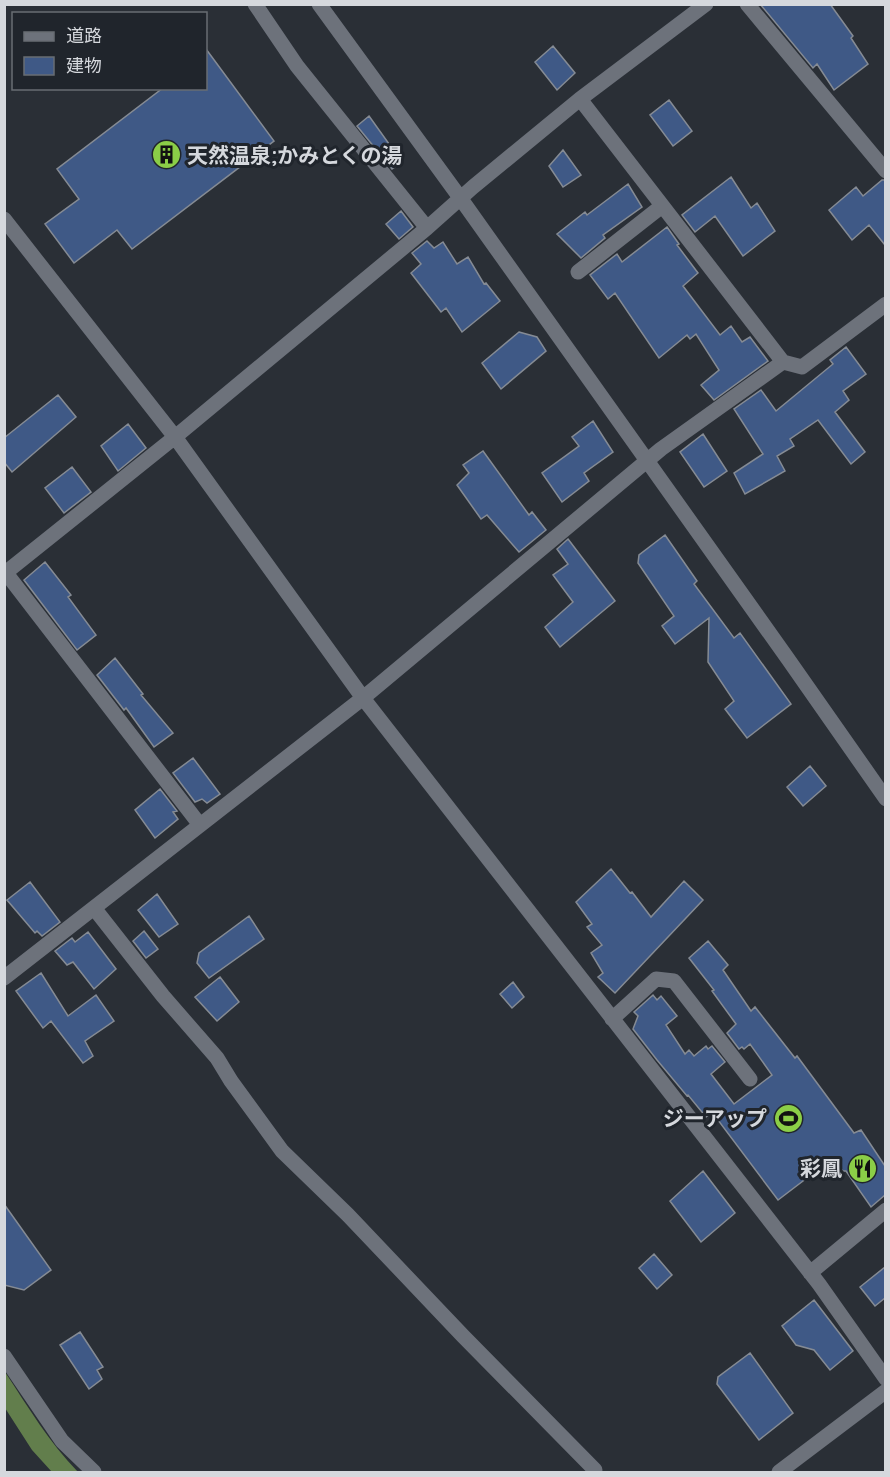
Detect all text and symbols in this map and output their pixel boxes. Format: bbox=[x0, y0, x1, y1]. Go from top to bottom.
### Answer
legend bbox=[12, 12, 207, 90]
text: 道路 bbox=[66, 24, 102, 47]
text: 建物 bbox=[66, 54, 102, 77]
building icon: 天然温泉;かみとくの湯 bbox=[150, 139, 182, 171]
place label: 天然温泉;かみとくの湯 bbox=[187, 142, 403, 168]
sports icon: ジーアップ bbox=[772, 1102, 804, 1134]
place label: ジーアップ bbox=[663, 1105, 767, 1131]
restaurant icon: 彩鳳 bbox=[847, 1152, 879, 1184]
place label: 彩鳳 bbox=[800, 1155, 842, 1181]

